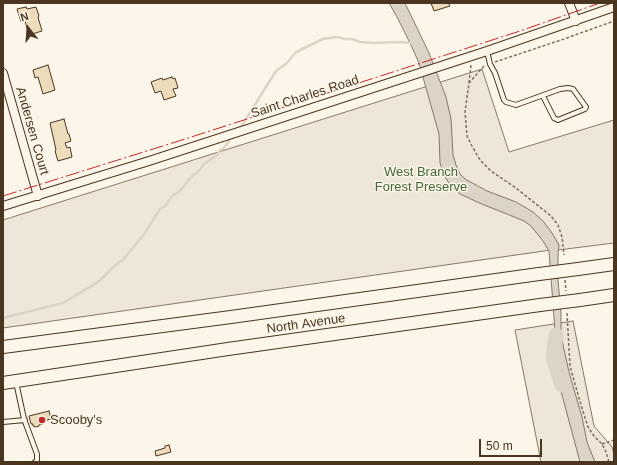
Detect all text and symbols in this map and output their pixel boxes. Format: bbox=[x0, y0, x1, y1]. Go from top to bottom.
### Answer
north arrow bbox=[8, 8, 48, 48]
text: N bbox=[19, 10, 30, 23]
street label: Saint Charles Road bbox=[249, 72, 361, 122]
street label: Andersen Court bbox=[12, 85, 52, 177]
park label: West Branch Forest Preserve bbox=[375, 164, 467, 195]
street label: North Avenue bbox=[266, 311, 346, 337]
place label: Scooby's bbox=[50, 412, 102, 428]
marker: Scooby's bbox=[37, 415, 47, 425]
scale bar bbox=[481, 431, 544, 457]
text: 50 m bbox=[486, 439, 513, 453]

